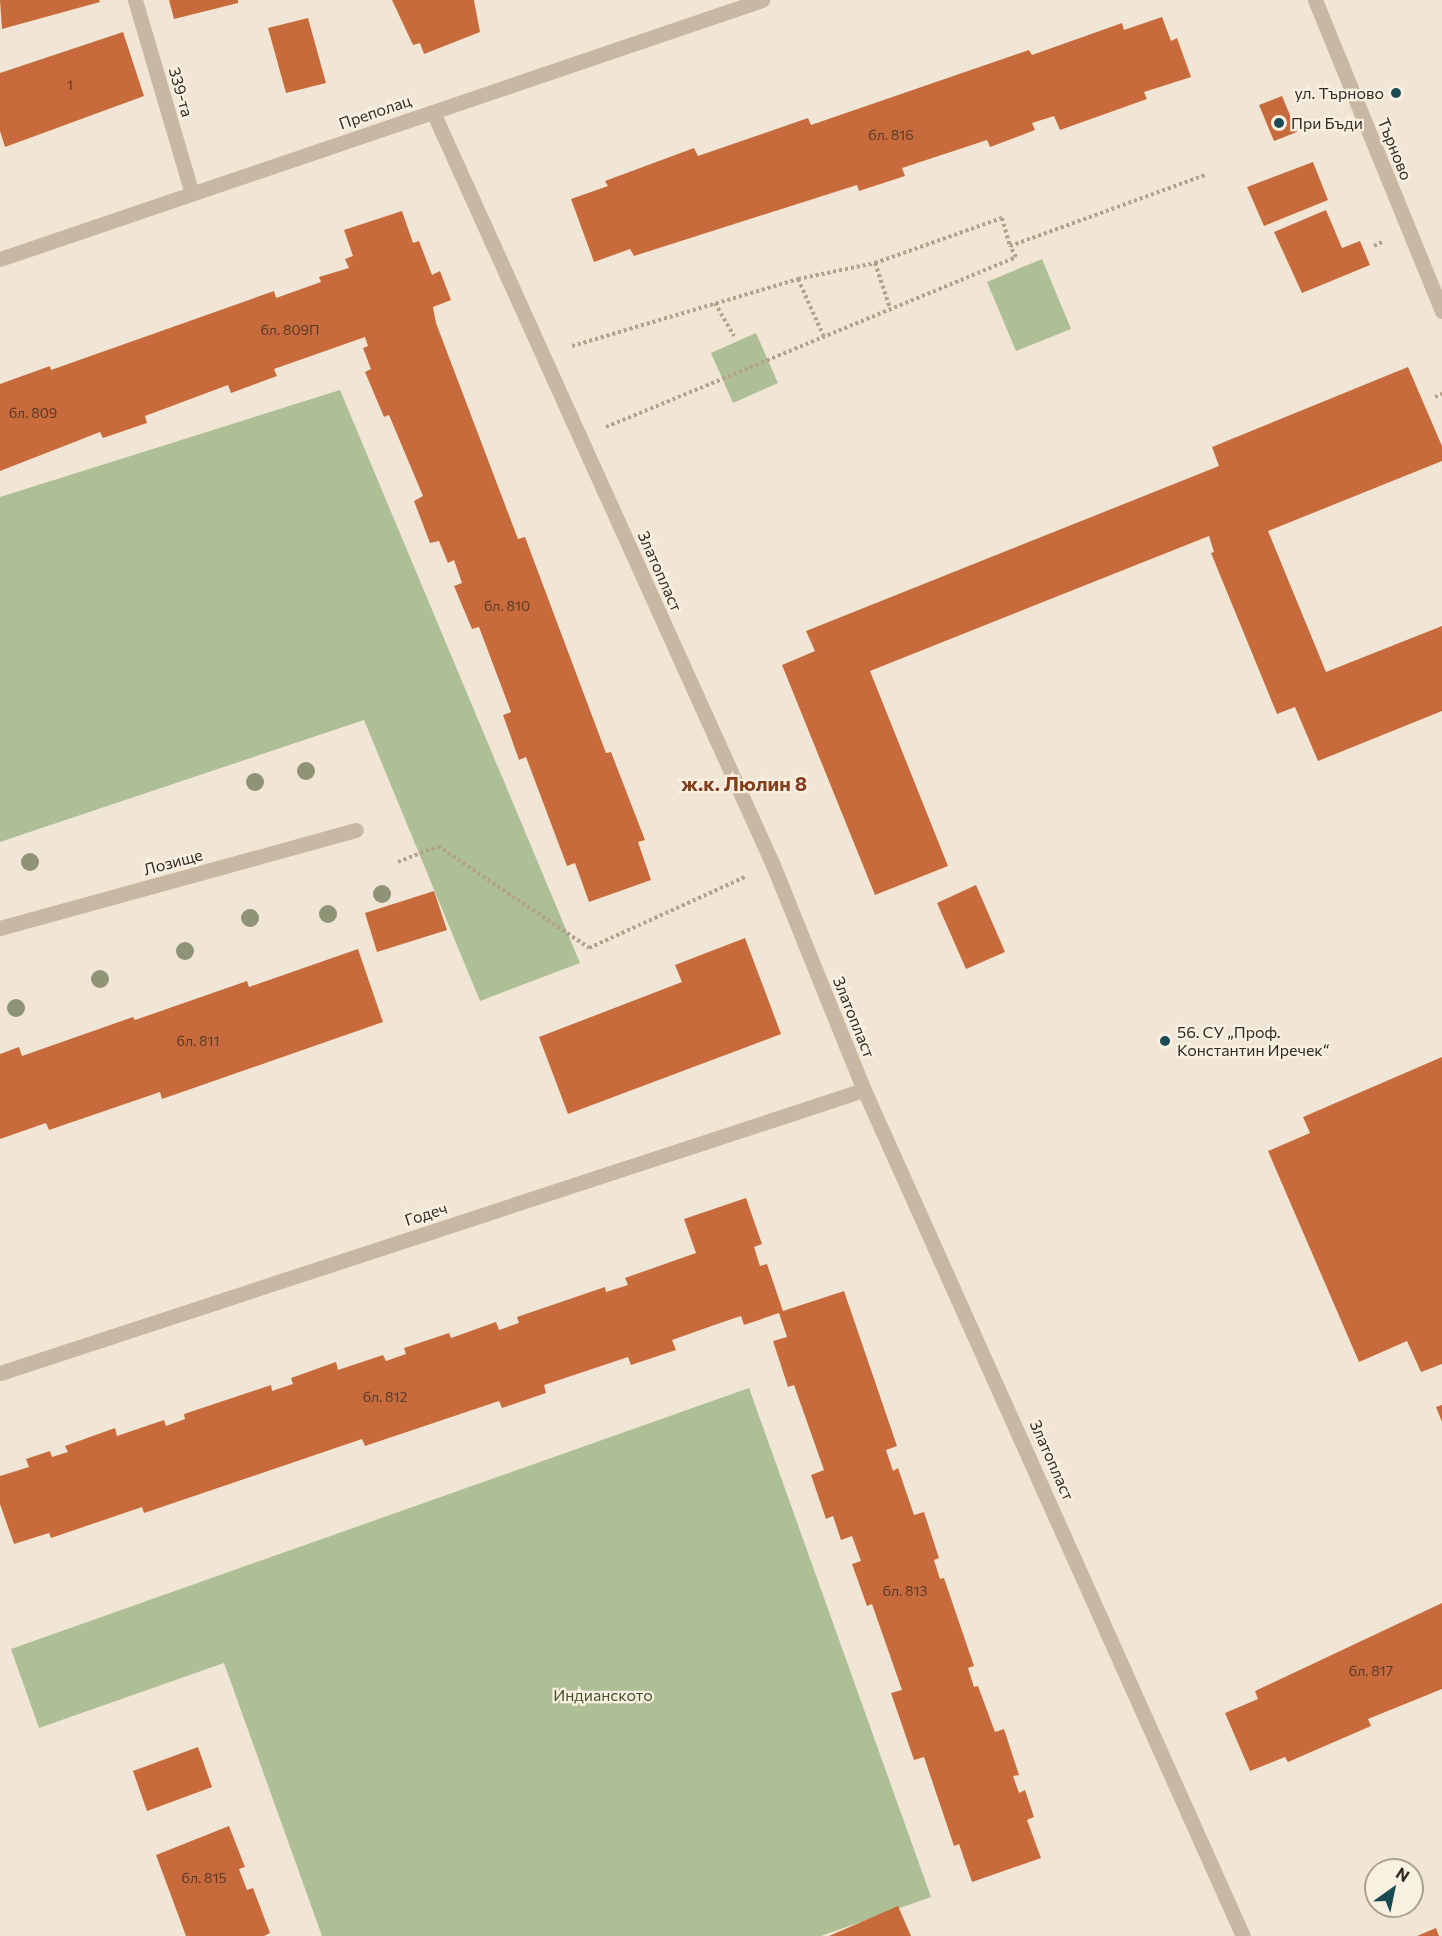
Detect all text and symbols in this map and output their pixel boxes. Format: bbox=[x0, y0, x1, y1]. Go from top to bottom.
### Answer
street label: 339-та bbox=[165, 65, 197, 119]
house number: 1 bbox=[67, 77, 73, 93]
place label: ул. Търново bbox=[1295, 83, 1384, 103]
marker: ул. Търново bbox=[1389, 86, 1403, 100]
street label: Преполац bbox=[336, 91, 414, 133]
place label: При Бъди bbox=[1291, 113, 1363, 133]
street label: Търново bbox=[1374, 115, 1416, 183]
marker: При Бъди bbox=[1272, 116, 1286, 130]
house number: бл. 816 bbox=[868, 127, 914, 143]
house number: бл. 809П bbox=[260, 322, 320, 338]
house number: бл. 809 bbox=[9, 405, 57, 421]
street label: Златопласт bbox=[634, 528, 686, 614]
house number: бл. 810 bbox=[484, 598, 530, 614]
district label: ж.к. Люлин 8 bbox=[681, 771, 807, 795]
street label: Лозище bbox=[141, 845, 205, 879]
street label: Златопласт bbox=[829, 974, 879, 1060]
place label: 56. СУ „Проф. Константин Иречек“ bbox=[1177, 1022, 1329, 1060]
house number: бл. 811 bbox=[177, 1033, 219, 1049]
marker: 56. СУ „Проф. Константин Иречек“ bbox=[1158, 1034, 1172, 1048]
street label: Годеч bbox=[402, 1198, 450, 1230]
house number: бл. 812 bbox=[363, 1389, 407, 1405]
street label: Златопласт bbox=[1026, 1417, 1078, 1503]
house number: бл. 813 bbox=[883, 1583, 927, 1599]
house number: бл. 817 bbox=[1349, 1663, 1393, 1679]
park label: Индианското bbox=[553, 1685, 653, 1705]
north arrow bbox=[1364, 1858, 1424, 1918]
text: N bbox=[1393, 1863, 1413, 1885]
house number: бл. 815 bbox=[182, 1870, 226, 1886]

